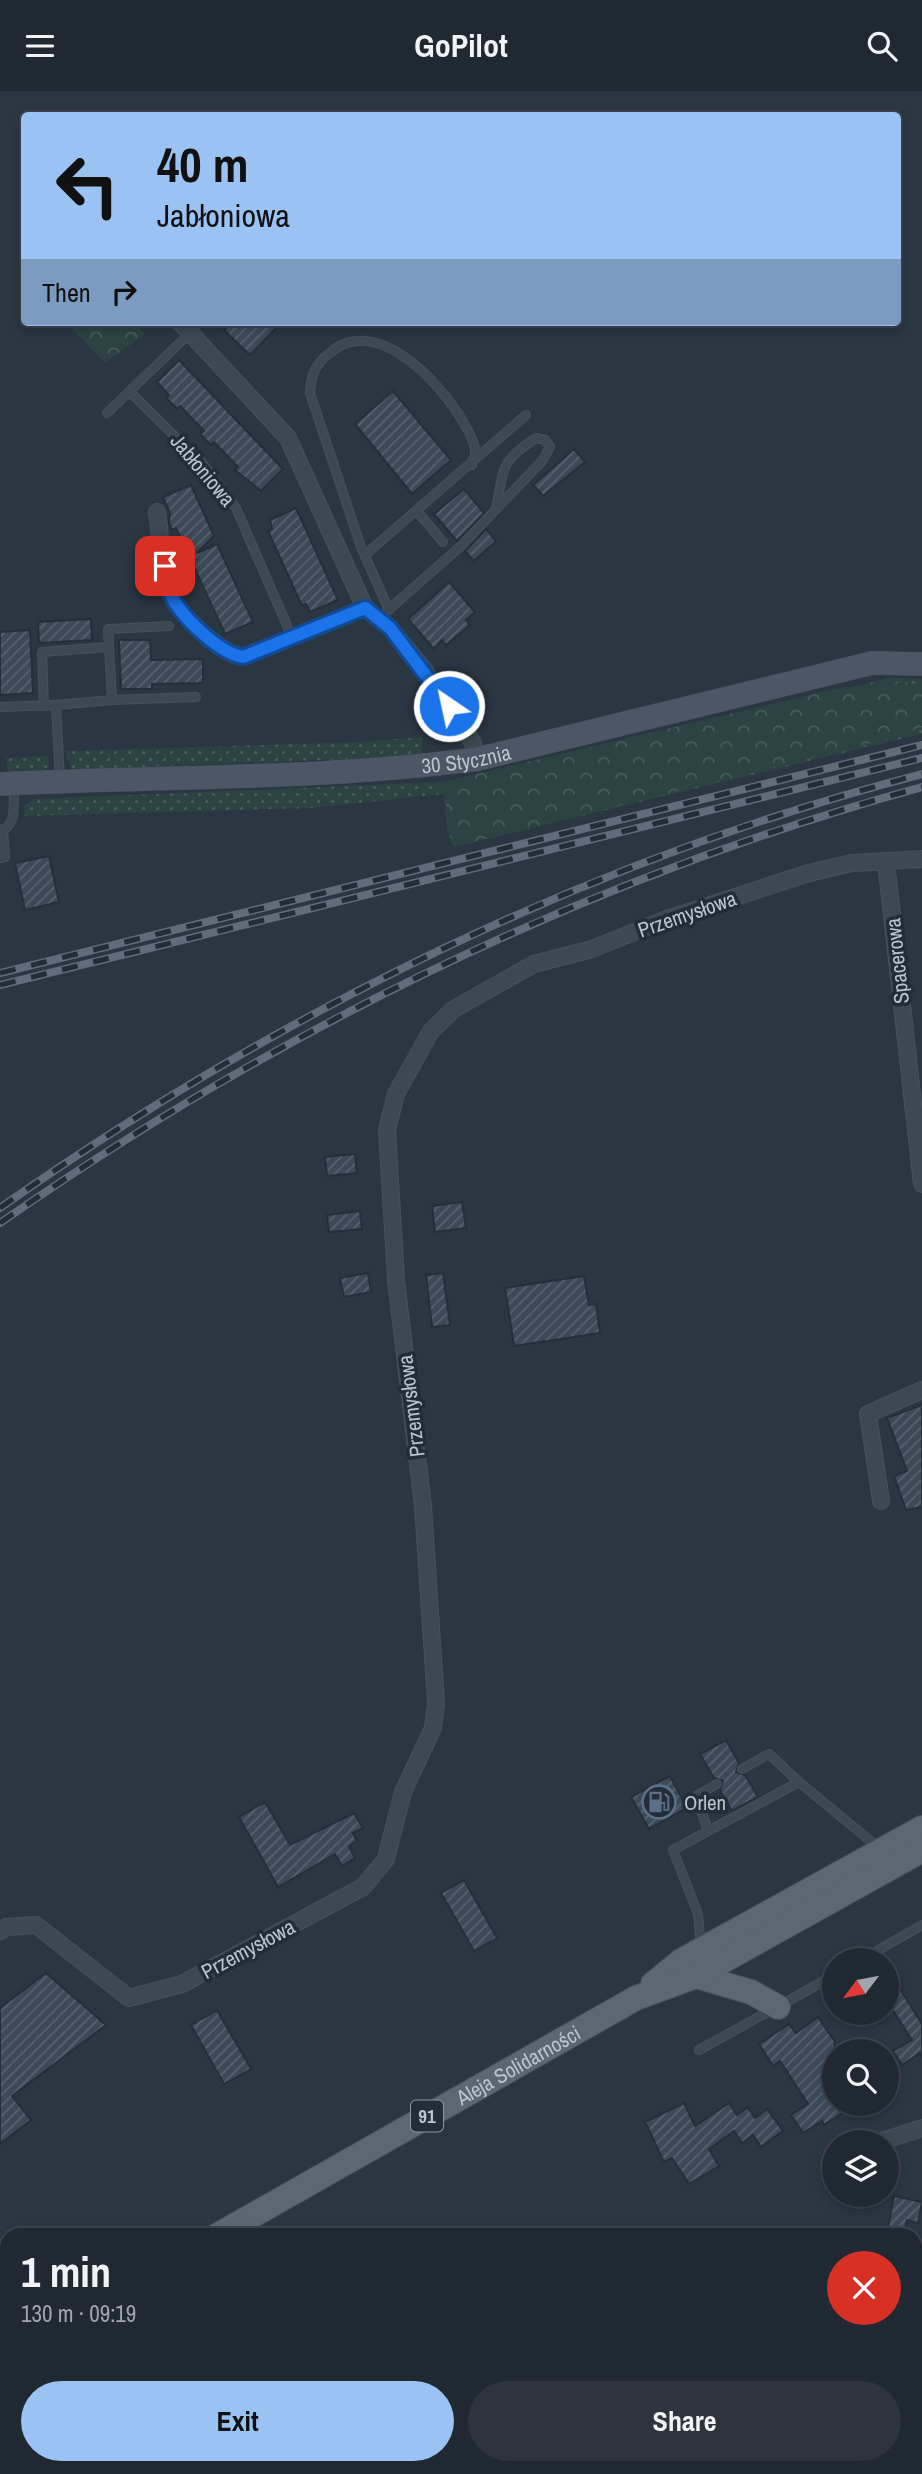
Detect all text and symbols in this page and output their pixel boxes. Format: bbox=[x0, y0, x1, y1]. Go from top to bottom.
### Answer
text: GoPilot bbox=[414, 24, 508, 67]
icon: menu bbox=[21, 27, 59, 65]
icon: search bbox=[863, 27, 901, 65]
text: 40 m bbox=[157, 131, 249, 197]
icon: left bbox=[42, 140, 133, 231]
text: Jabłoniowa bbox=[157, 194, 290, 237]
icon: right bbox=[105, 273, 143, 311]
text: Then bbox=[42, 275, 91, 310]
street label: Jabłoniowa bbox=[164, 427, 242, 513]
pin bbox=[135, 536, 195, 596]
icon: arrive bbox=[146, 547, 184, 585]
position arrow bbox=[412, 669, 486, 743]
street label: 30 Stycznia bbox=[420, 737, 514, 780]
street label: Przemysłowa bbox=[634, 883, 741, 944]
street label: Spacerowa bbox=[878, 916, 916, 1005]
street label: Przemysłowa bbox=[390, 1353, 432, 1459]
fuel station icon: Orlen bbox=[640, 1783, 678, 1821]
place label: Orlen bbox=[684, 1788, 726, 1817]
street label: Przemysłowa bbox=[196, 1912, 300, 1986]
north arrow bbox=[822, 1948, 900, 2025]
map controls bbox=[822, 1948, 899, 2207]
street label: Aleja Solidarności bbox=[450, 2018, 586, 2112]
button: search bbox=[822, 2039, 899, 2116]
road number: 91 bbox=[411, 2101, 443, 2131]
button: layers bbox=[822, 2130, 899, 2207]
text: 1 min bbox=[21, 2244, 111, 2300]
button: close bbox=[827, 2251, 901, 2325]
text: 130 m · 09:19 bbox=[21, 2298, 136, 2329]
button: Exit bbox=[21, 2381, 454, 2461]
button: Share bbox=[468, 2381, 901, 2461]

